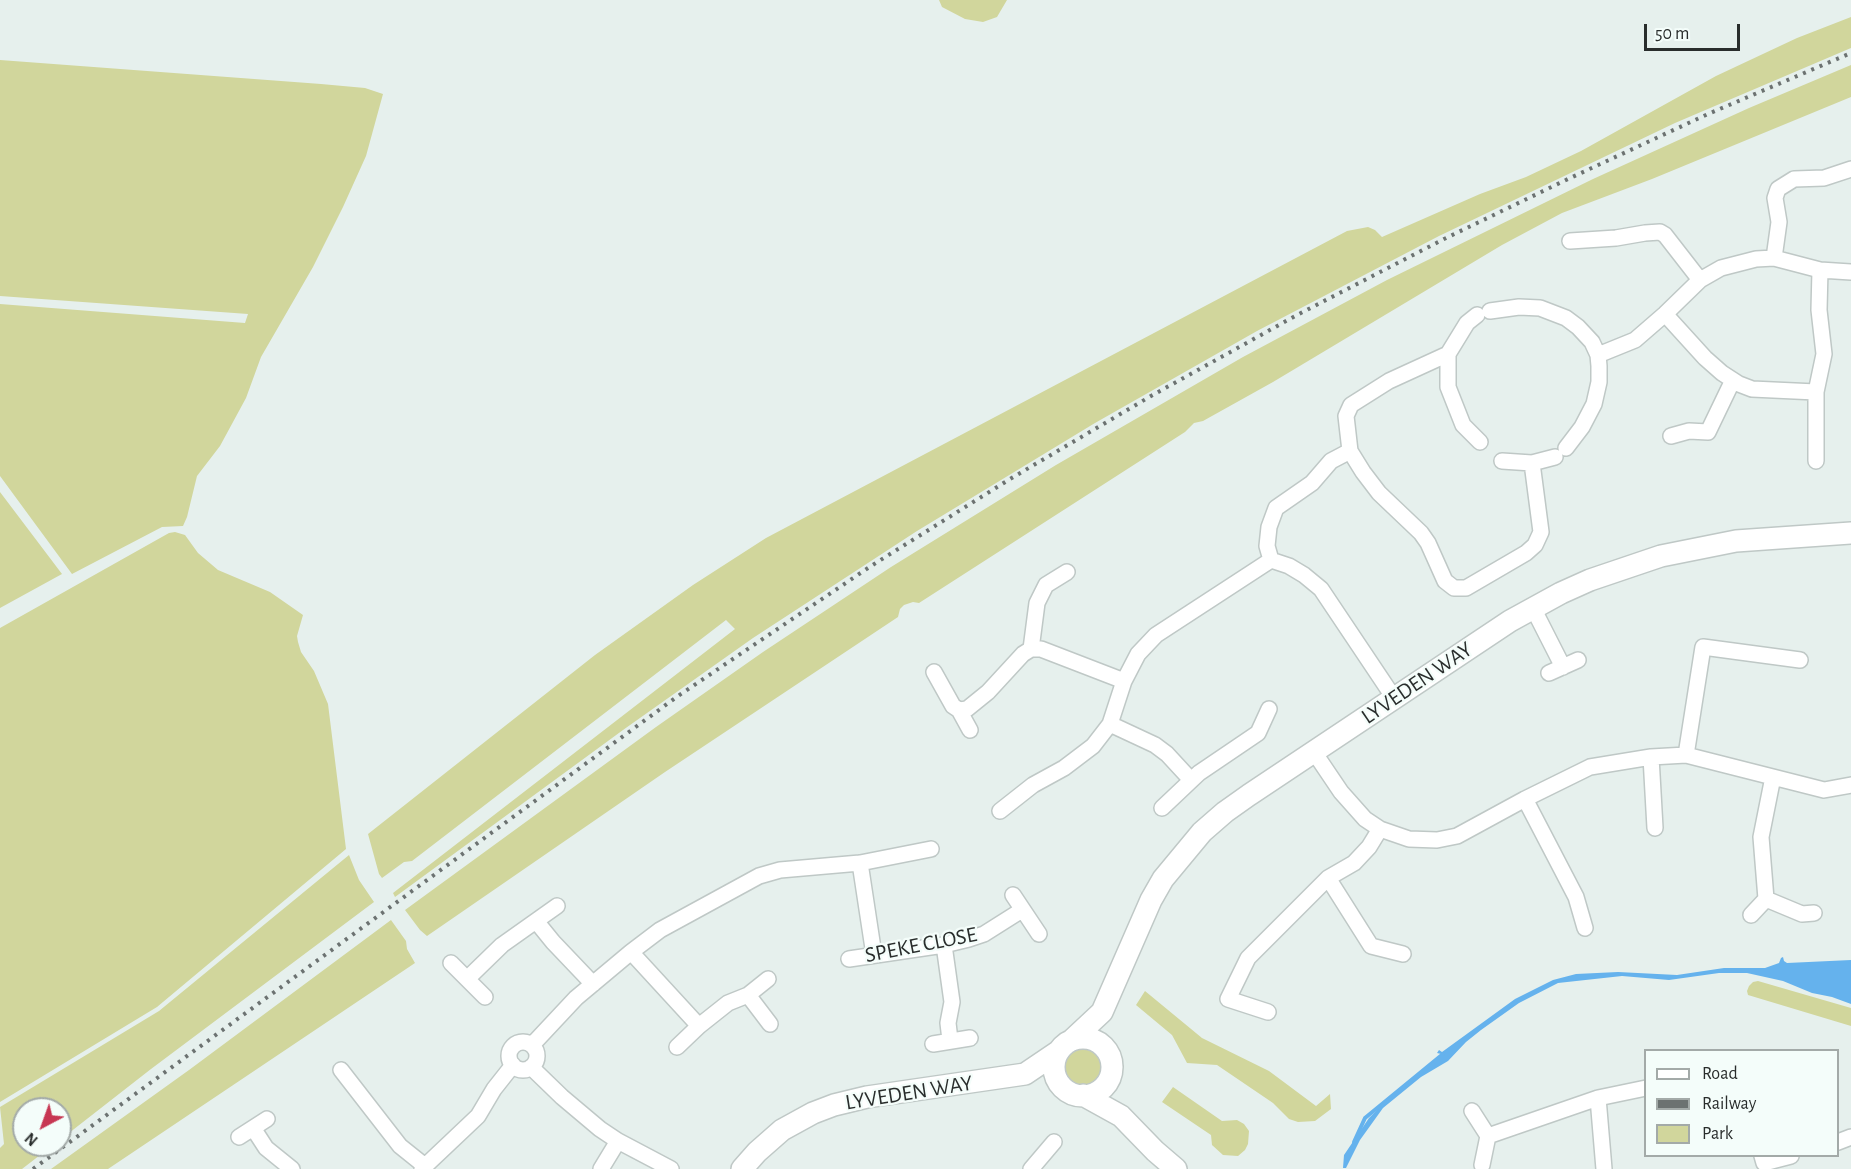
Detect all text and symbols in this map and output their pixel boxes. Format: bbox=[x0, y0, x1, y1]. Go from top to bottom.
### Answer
scale bar bbox=[1647, 12, 1743, 50]
text: 50 m bbox=[1655, 25, 1689, 43]
street label: LYVEDEN WAY bbox=[1356, 636, 1478, 730]
street label: SPEKE CLOSE bbox=[863, 921, 979, 969]
legend bbox=[1644, 1049, 1839, 1157]
text: Road bbox=[1702, 1065, 1738, 1083]
street label: LYVEDEN WAY bbox=[843, 1070, 975, 1116]
text: Railway bbox=[1702, 1095, 1756, 1113]
north arrow bbox=[12, 1097, 72, 1157]
text: Park bbox=[1702, 1125, 1733, 1143]
text: N bbox=[22, 1129, 41, 1149]

